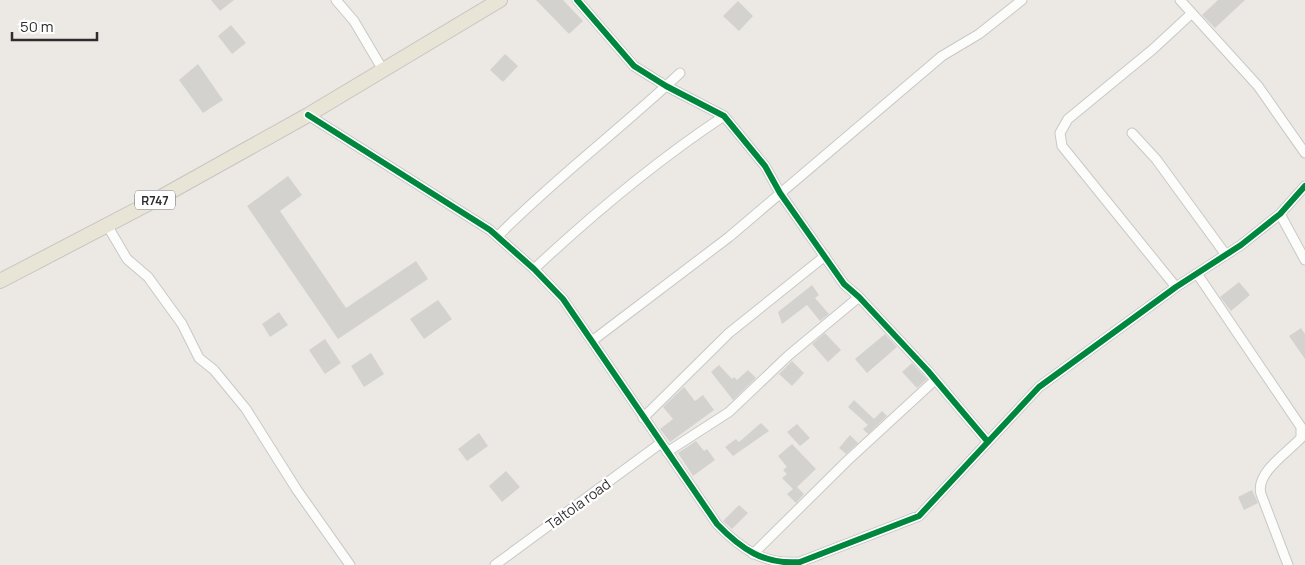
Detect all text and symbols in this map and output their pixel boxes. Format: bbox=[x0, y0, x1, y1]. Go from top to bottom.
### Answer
scale bar bbox=[12, 10, 98, 42]
text: 50 m bbox=[20, 16, 54, 37]
road number: R747 bbox=[135, 190, 175, 210]
street label: Taltola road bbox=[542, 474, 614, 534]

